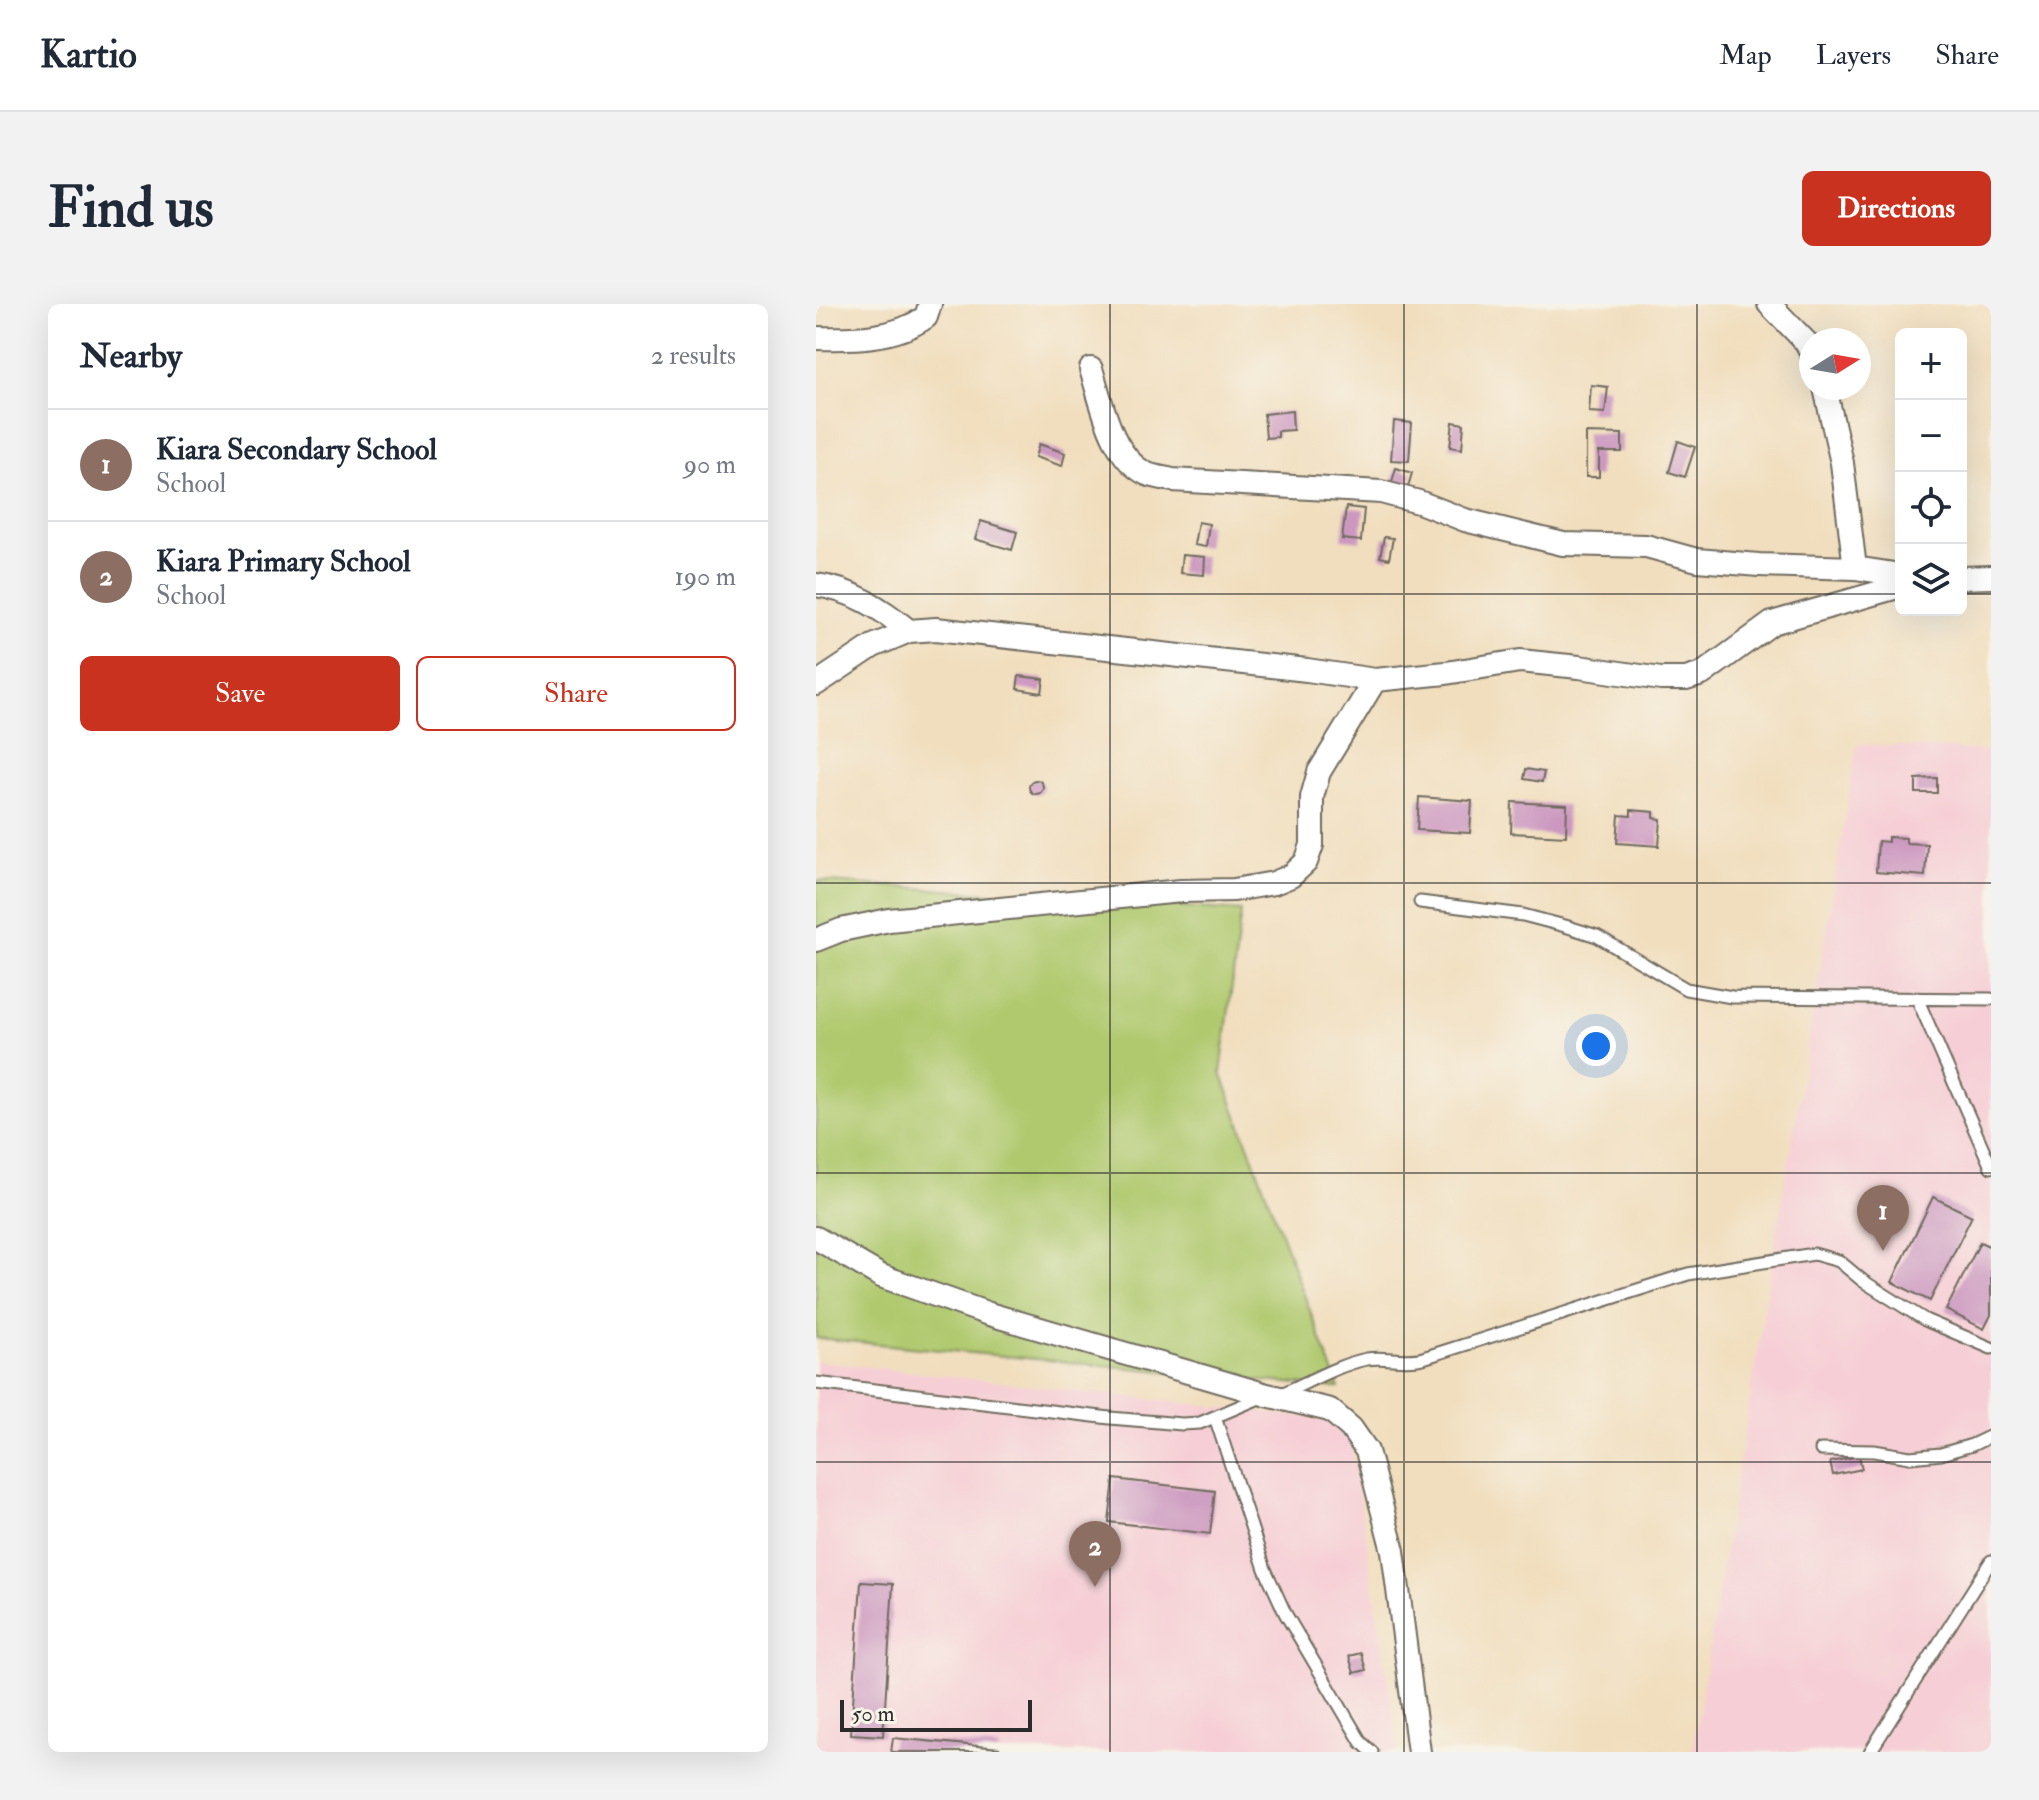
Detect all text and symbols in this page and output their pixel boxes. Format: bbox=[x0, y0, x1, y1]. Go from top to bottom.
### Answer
text: Kartio bbox=[40, 31, 137, 79]
text: Map bbox=[1719, 38, 1772, 73]
text: Layers bbox=[1816, 38, 1891, 73]
text: Share bbox=[1935, 38, 1999, 73]
button: Directions bbox=[1802, 171, 1991, 246]
text: Find us bbox=[48, 173, 214, 244]
north arrow bbox=[1799, 328, 1871, 400]
map controls bbox=[1895, 328, 1967, 616]
button: + bbox=[1895, 328, 1967, 400]
text: Nearby bbox=[80, 335, 182, 378]
text: 2 results bbox=[651, 340, 736, 372]
button: − bbox=[1895, 400, 1967, 472]
text: Kiara Secondary School bbox=[156, 431, 437, 468]
text: 1 bbox=[101, 449, 111, 481]
text: 90 m bbox=[684, 449, 736, 481]
text: School bbox=[156, 468, 226, 500]
button: locate bbox=[1895, 472, 1967, 544]
text: Kiara Primary School bbox=[156, 543, 411, 580]
button: layers bbox=[1895, 544, 1967, 616]
text: 2 bbox=[99, 561, 113, 593]
text: 190 m bbox=[675, 561, 736, 593]
text: School bbox=[156, 580, 226, 612]
button: Save bbox=[80, 656, 400, 731]
button: Share bbox=[416, 656, 736, 731]
your location bbox=[1576, 1026, 1616, 1066]
pin: 1 bbox=[1857, 1185, 1909, 1251]
pin: 2 bbox=[1069, 1521, 1121, 1587]
scale bar bbox=[840, 1696, 1032, 1732]
text: 50 m bbox=[852, 1700, 894, 1728]

